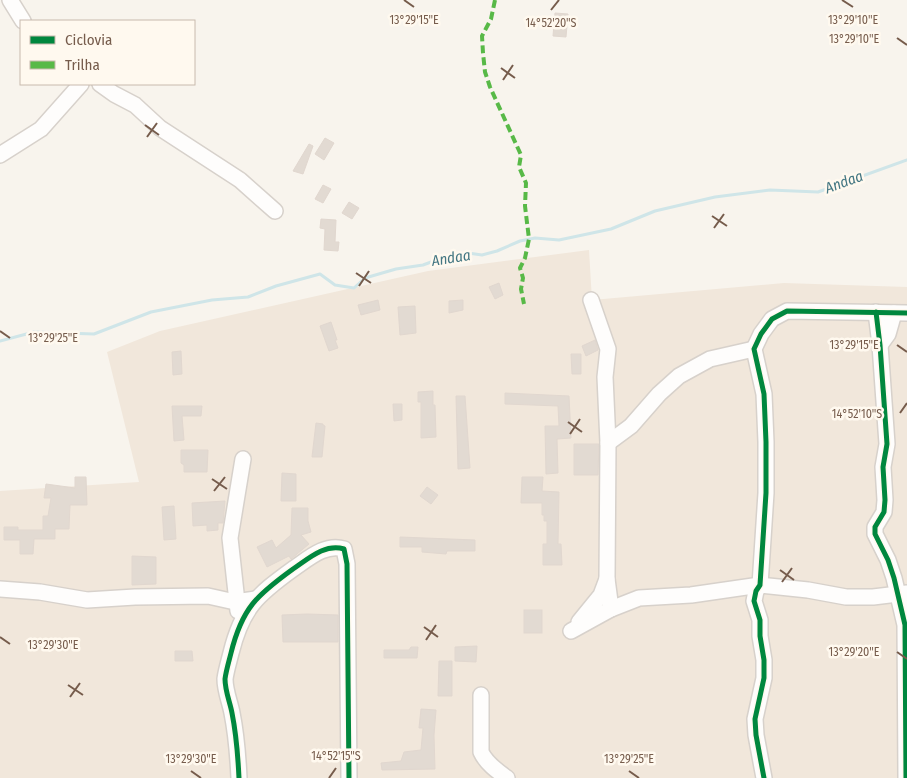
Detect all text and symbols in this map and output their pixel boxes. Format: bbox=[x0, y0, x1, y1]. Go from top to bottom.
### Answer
text: 13°29'15"E bbox=[389, 13, 439, 27]
text: 13°29'10"E bbox=[828, 13, 878, 27]
text: 14°52'20"S bbox=[525, 16, 577, 30]
legend bbox=[20, 20, 195, 85]
text: Ciclovia bbox=[65, 31, 112, 49]
text: 13°29'10"E bbox=[829, 32, 879, 46]
text: Trilha bbox=[65, 56, 100, 74]
water label: Andaa bbox=[822, 167, 866, 198]
water label: Andaa bbox=[429, 246, 472, 270]
text: 13°29'25"E bbox=[28, 331, 78, 345]
text: 13°29'15"E bbox=[829, 338, 879, 352]
text: 14°52'10"S bbox=[832, 407, 882, 421]
text: 13°29'30"E bbox=[28, 638, 79, 652]
text: 13°29'20"E bbox=[829, 645, 880, 659]
text: 14°52'15"S bbox=[311, 749, 361, 763]
text: 13°29'30"E bbox=[166, 752, 217, 766]
text: 13°29'25"E bbox=[604, 752, 654, 766]

